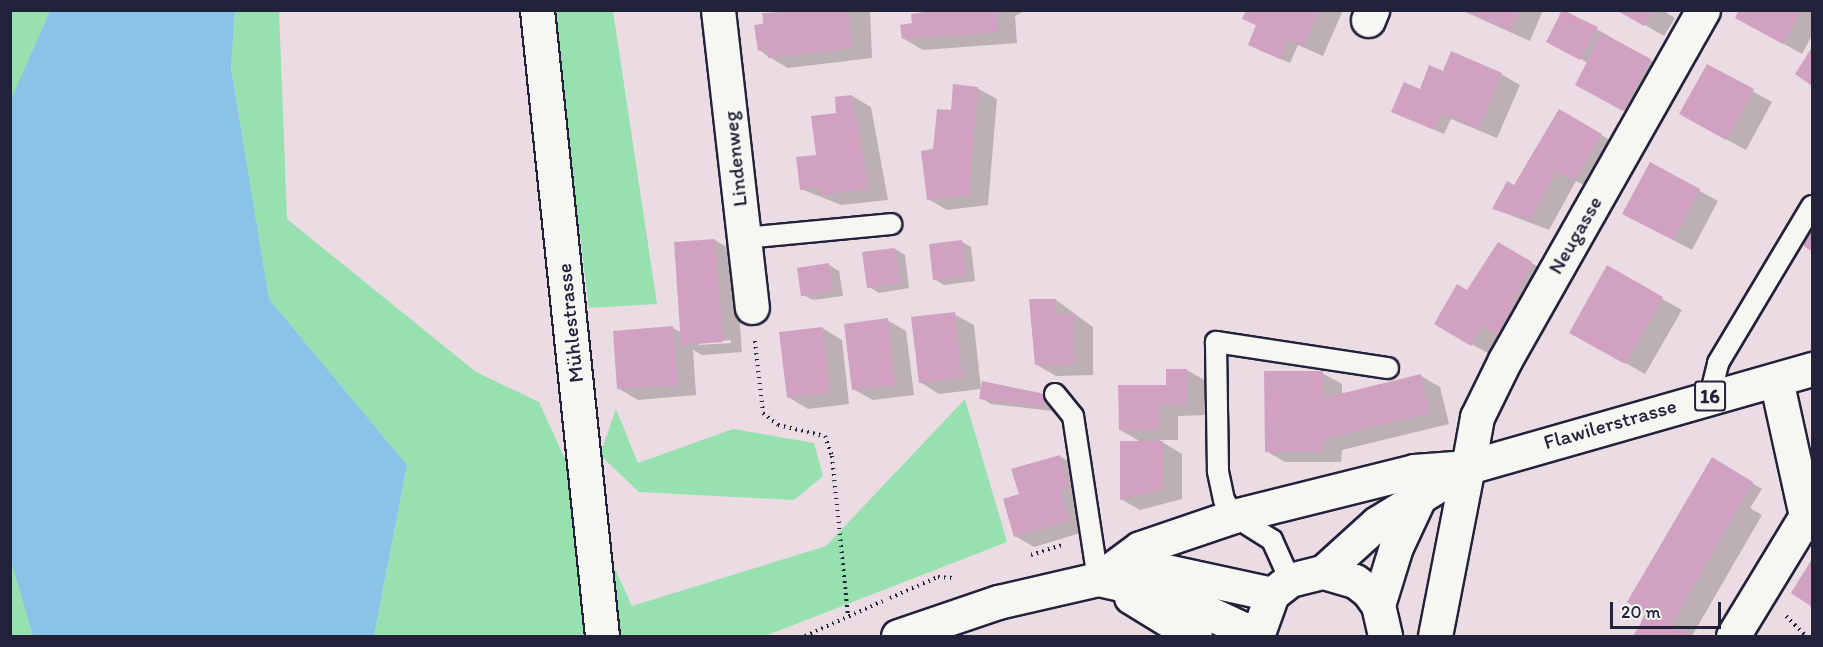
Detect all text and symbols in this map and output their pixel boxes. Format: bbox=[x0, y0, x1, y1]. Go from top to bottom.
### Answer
street label: Lindenweg bbox=[717, 110, 753, 208]
street label: Neugasse bbox=[1543, 191, 1607, 279]
street label: Mühlestrasse bbox=[551, 262, 589, 384]
road number: 16 bbox=[1694, 379, 1726, 413]
street label: Flawilerstrasse bbox=[1541, 393, 1679, 455]
scale bar bbox=[1613, 590, 1724, 628]
text: 20 m bbox=[1621, 601, 1661, 623]

